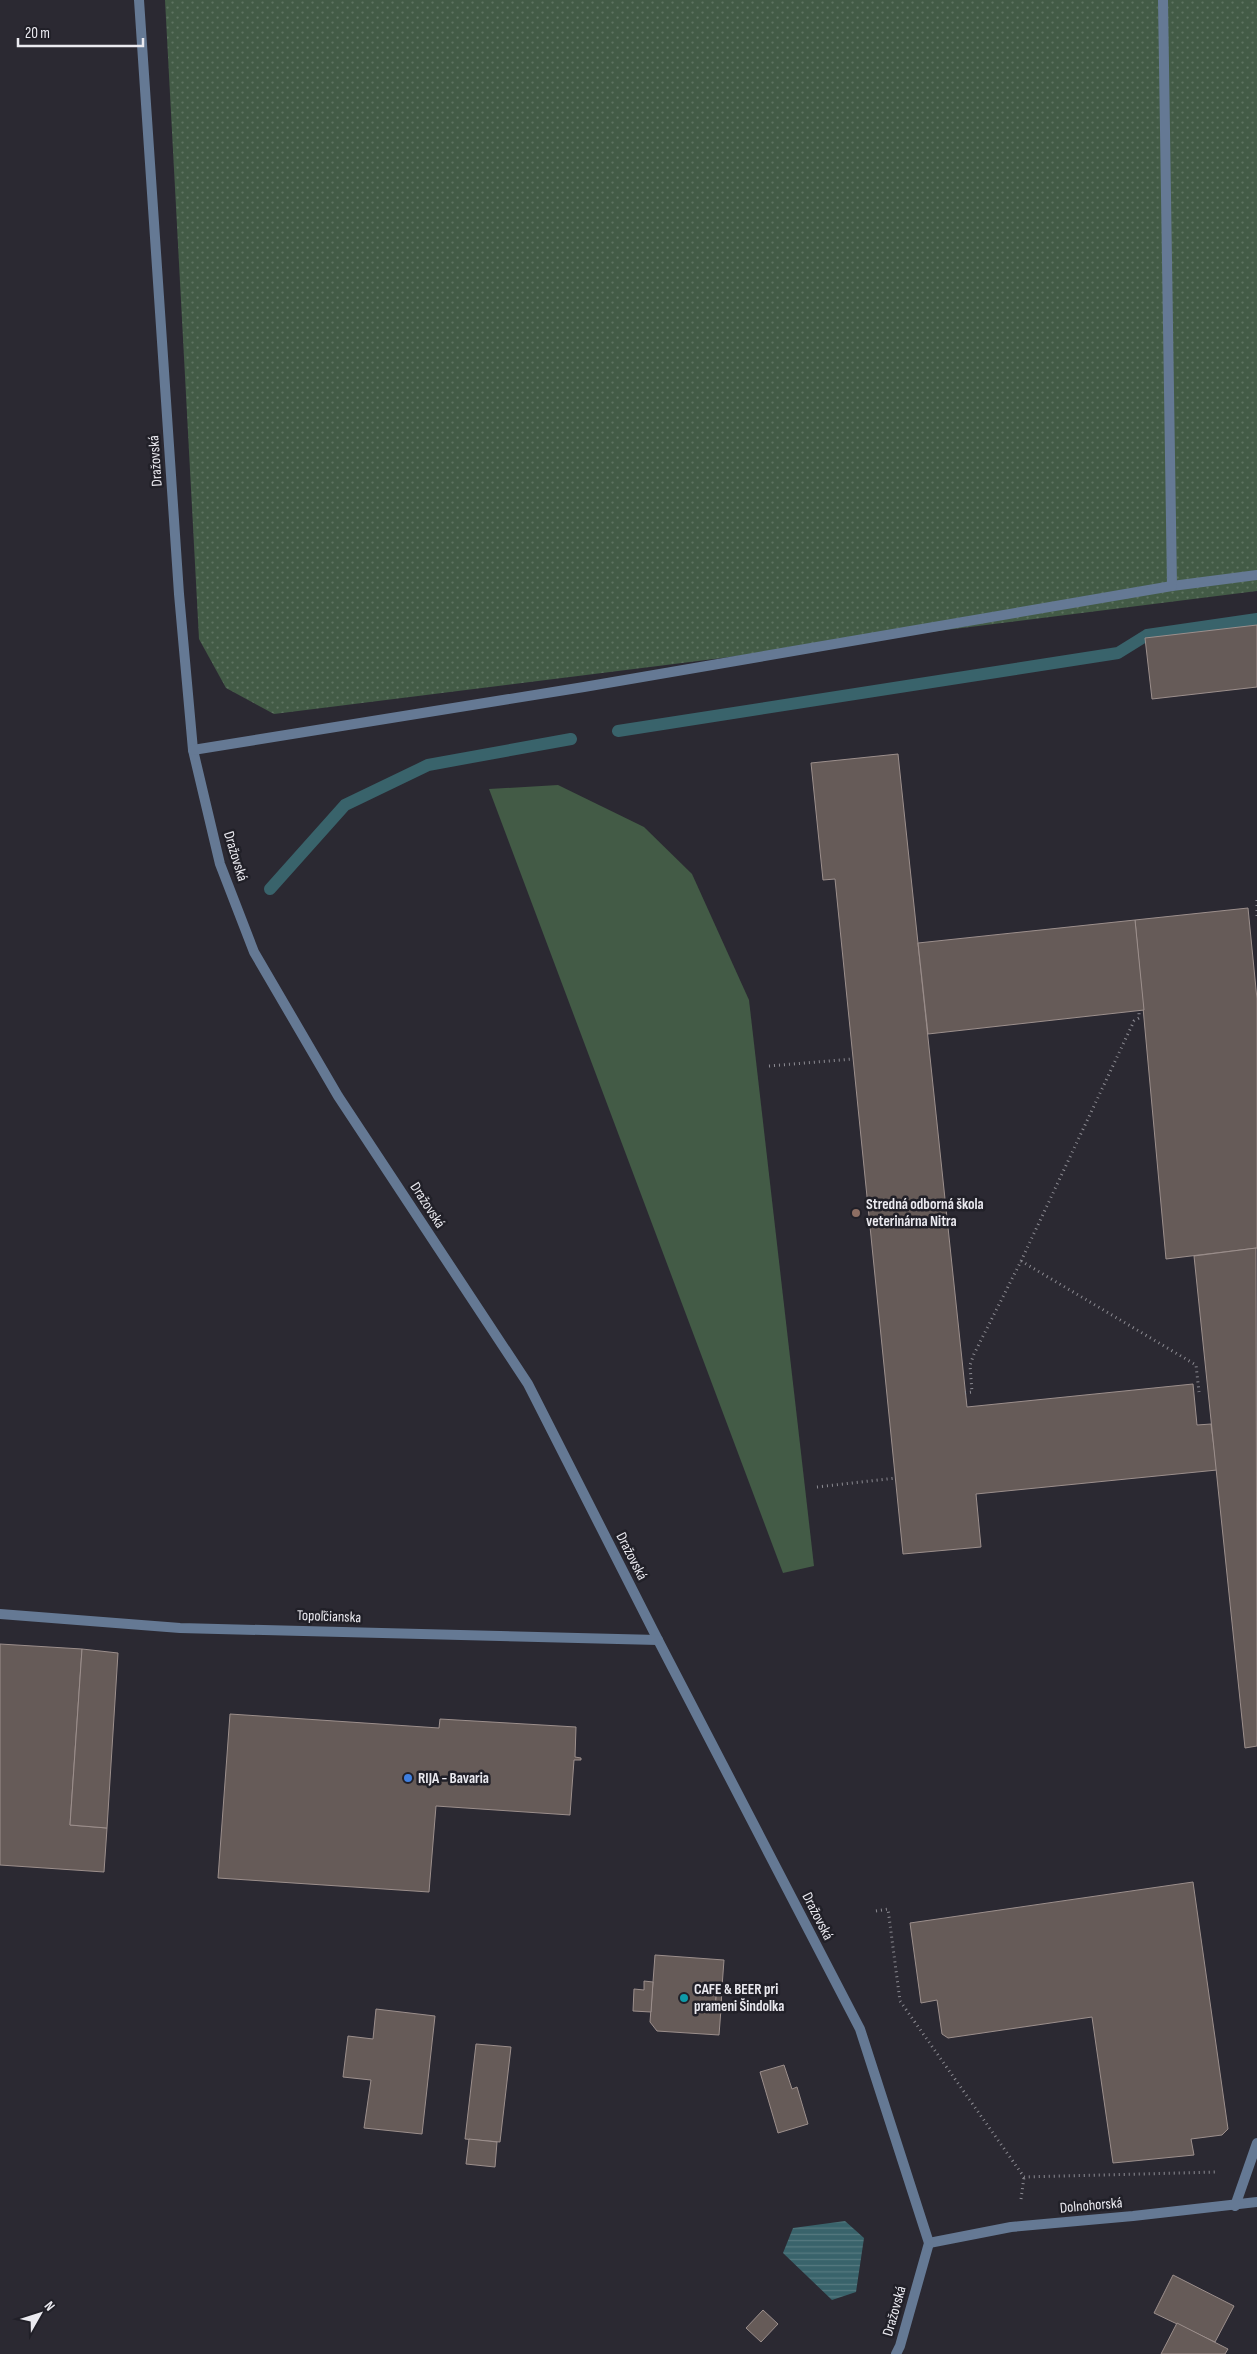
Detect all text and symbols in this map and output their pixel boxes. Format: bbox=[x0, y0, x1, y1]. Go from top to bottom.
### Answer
scale bar bbox=[18, 15, 142, 47]
text: 20 m bbox=[25, 24, 50, 43]
street label: Dražovská bbox=[144, 435, 167, 487]
street label: Dražovská bbox=[219, 829, 252, 884]
street label: Dražovská bbox=[406, 1179, 450, 1232]
place label: Stredná odborná škola veterinárna Nitra bbox=[866, 1195, 984, 1231]
marker: Stredná odborná škola veterinárna Nitra bbox=[850, 1207, 862, 1219]
street label: Dražovská bbox=[611, 1529, 652, 1584]
street label: Topoľčianska bbox=[297, 1606, 362, 1627]
place label: RIJA - Bavaria bbox=[418, 1769, 489, 1788]
marker: RIJA - Bavaria bbox=[402, 1772, 414, 1784]
street label: Dražovská bbox=[797, 1889, 838, 1944]
place label: CAFE & BEER pri prameni Šindolka bbox=[694, 1980, 785, 2016]
marker: CAFE & BEER pri prameni Šindolka bbox=[678, 1992, 690, 2004]
street label: Dolnohorská bbox=[1059, 2193, 1123, 2218]
street label: Dražovská bbox=[878, 2284, 911, 2338]
north arrow bbox=[15, 2289, 65, 2339]
text: N bbox=[41, 2298, 59, 2314]

